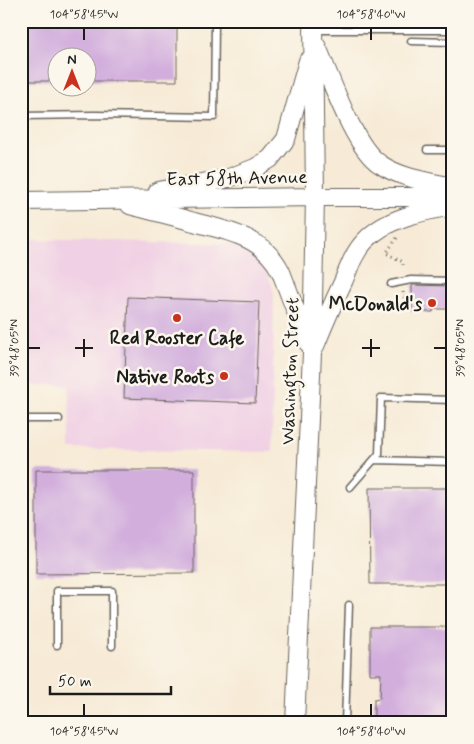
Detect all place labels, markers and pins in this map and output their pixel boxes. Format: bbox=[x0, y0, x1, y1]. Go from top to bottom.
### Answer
place label: McDonald's bbox=[329, 292, 423, 317]
marker: McDonald's bbox=[426, 297, 438, 309]
marker: Red Rooster Cafe bbox=[171, 312, 183, 324]
place label: Red Rooster Cafe bbox=[110, 326, 244, 351]
place label: Native Roots bbox=[116, 365, 215, 390]
marker: Native Roots bbox=[218, 370, 230, 382]

